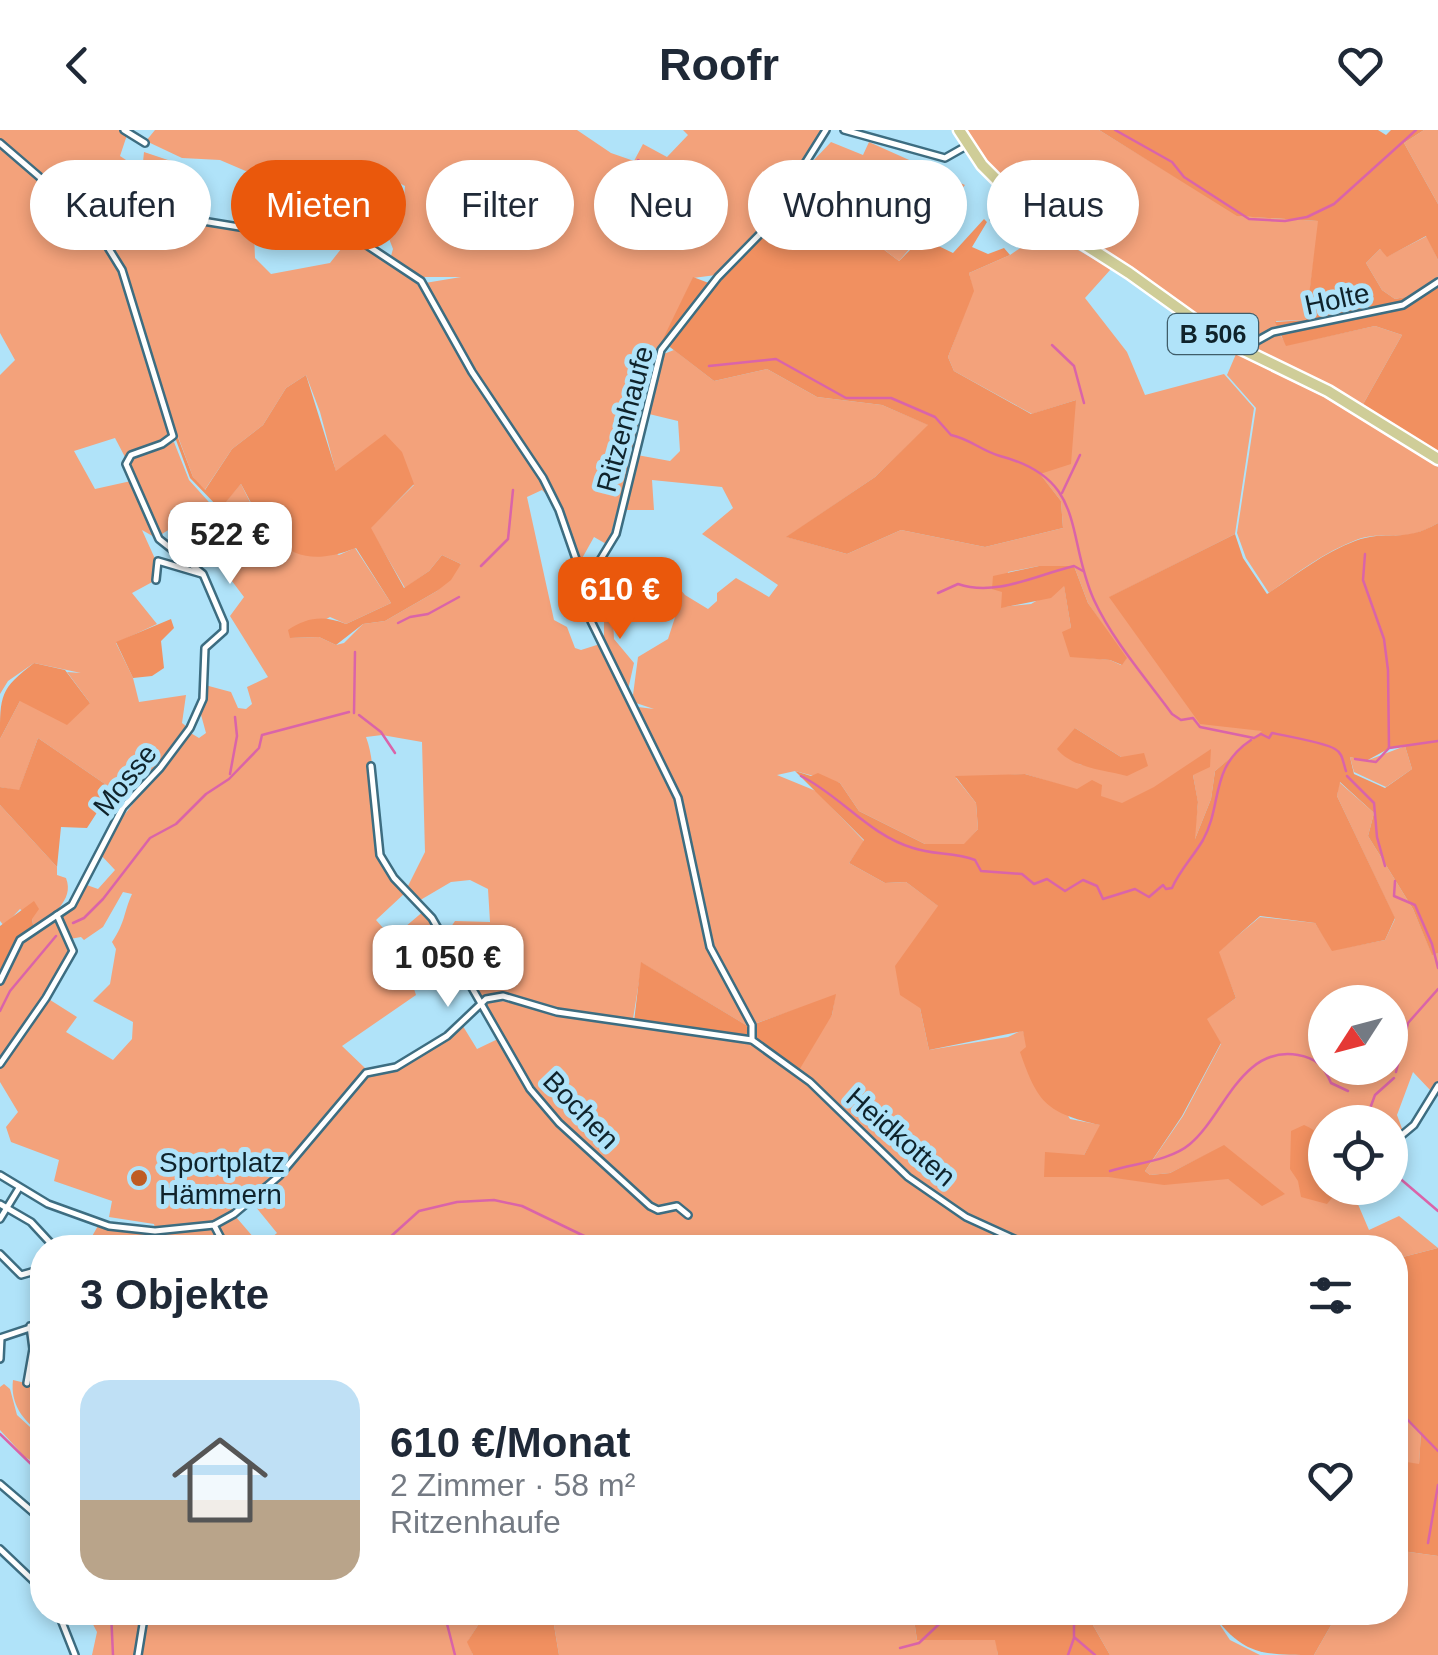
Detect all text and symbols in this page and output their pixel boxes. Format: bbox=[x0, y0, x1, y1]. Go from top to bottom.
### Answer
icon: back bbox=[50, 38, 105, 93]
icon: heart bbox=[1333, 38, 1388, 93]
text: Roofr bbox=[659, 39, 779, 90]
chip: Kaufen bbox=[30, 160, 211, 250]
chip: Mieten bbox=[231, 160, 406, 250]
chip: Filter bbox=[426, 160, 574, 250]
chip: Neu bbox=[594, 160, 728, 250]
chip: Wohnung bbox=[748, 160, 967, 250]
chip: Haus bbox=[987, 160, 1139, 250]
street label: Holte bbox=[1302, 277, 1372, 321]
road number: B 506 bbox=[1168, 314, 1258, 354]
street label: Ritzenhaufe bbox=[591, 343, 659, 495]
pin: 522 € bbox=[160, 502, 300, 587]
text: 522 € bbox=[190, 516, 270, 552]
pin: 610 € bbox=[550, 557, 690, 642]
text: 610 € bbox=[580, 571, 660, 607]
street label: Mosse bbox=[87, 738, 163, 822]
pin: 1 050 € bbox=[356, 925, 540, 1010]
text: 1 050 € bbox=[395, 939, 501, 975]
north arrow bbox=[1308, 985, 1408, 1085]
map controls bbox=[1308, 985, 1408, 1205]
street label: Bochen bbox=[537, 1065, 625, 1155]
street label: Heidkotten bbox=[840, 1081, 962, 1193]
button: locate bbox=[1308, 1105, 1408, 1205]
place label: Sportplatz Hämmern bbox=[159, 1147, 285, 1210]
marker: Sportplatz Hämmern bbox=[128, 1167, 150, 1189]
icon: filters bbox=[1303, 1268, 1358, 1323]
text: 3 Objekte bbox=[80, 1271, 269, 1318]
text: 610 €/Monat bbox=[390, 1419, 630, 1466]
icon: home bbox=[160, 1420, 280, 1540]
icon: heart bbox=[1303, 1453, 1358, 1508]
text: 2 Zimmer · 58 m² bbox=[390, 1467, 635, 1503]
text: Ritzenhaufe bbox=[390, 1504, 561, 1540]

